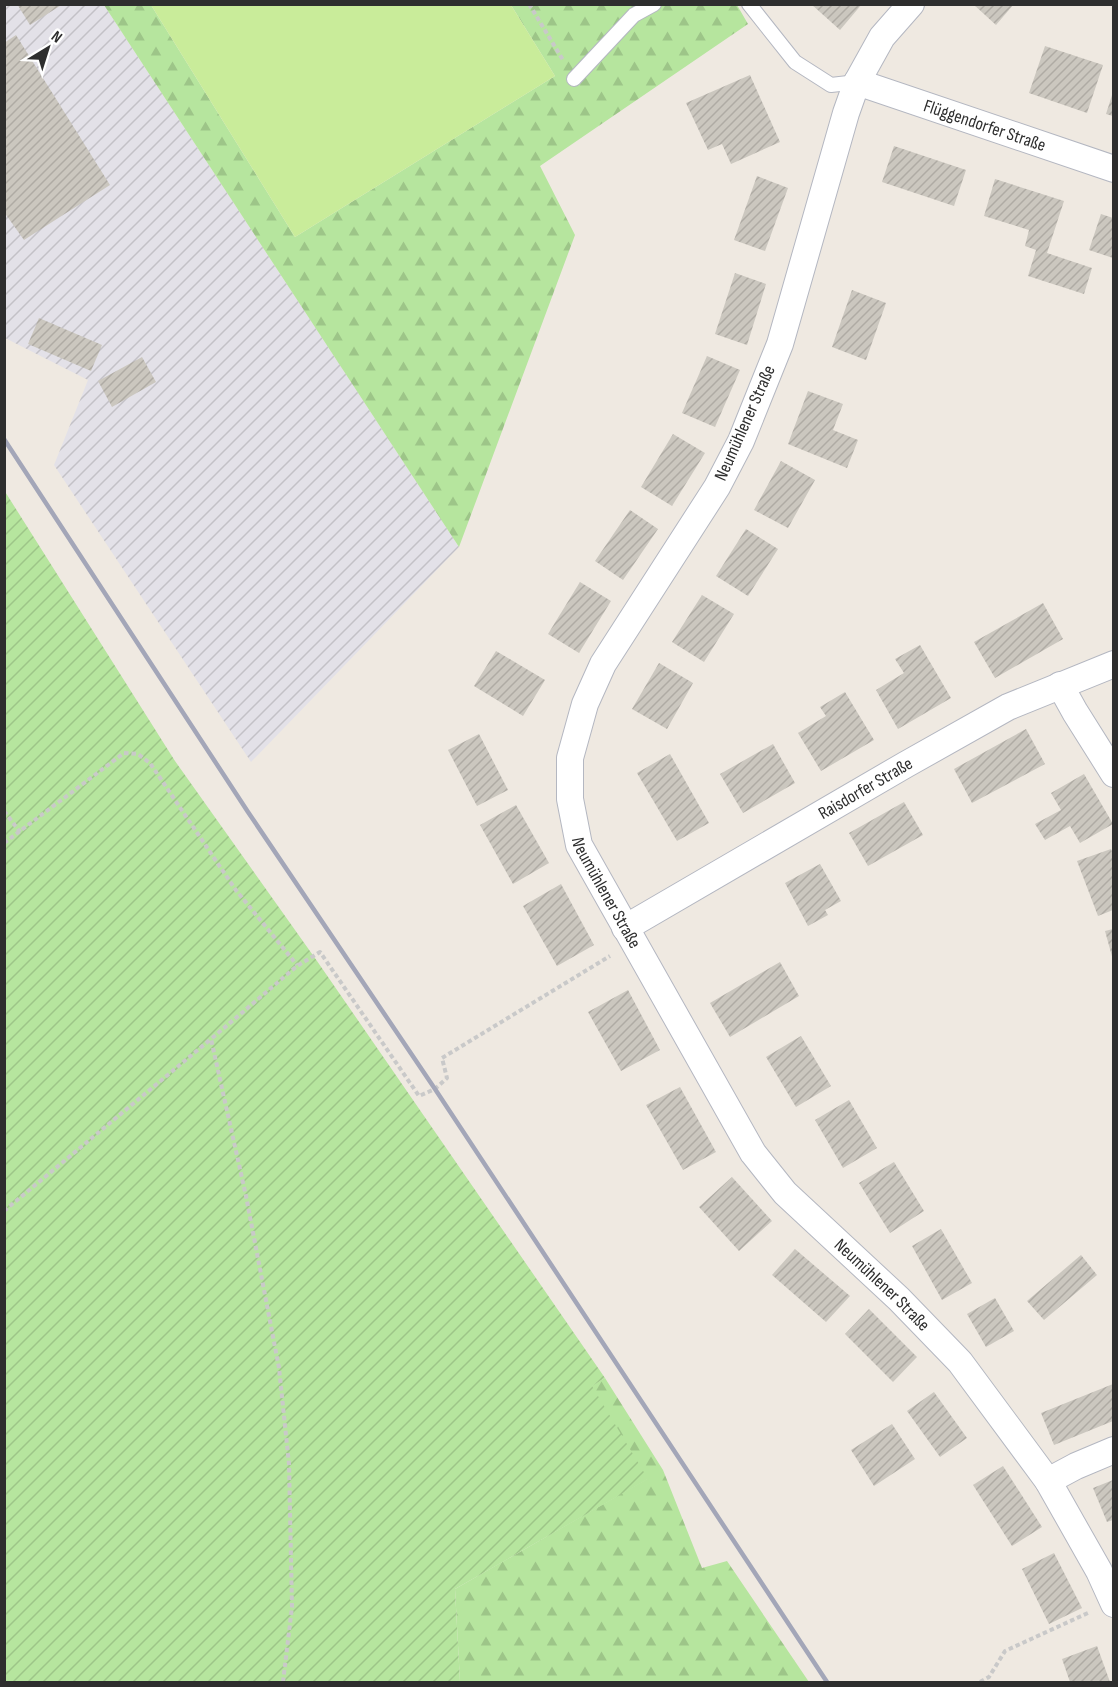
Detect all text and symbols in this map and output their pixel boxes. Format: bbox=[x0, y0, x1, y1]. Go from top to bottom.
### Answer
north arrow bbox=[18, 18, 78, 78]
text: N bbox=[47, 27, 66, 47]
street label: Flüggendorfer Straße bbox=[921, 95, 1049, 156]
street label: Neumühlener Straße bbox=[710, 362, 780, 484]
street label: Raisdorfer Straße bbox=[814, 753, 916, 824]
street label: Neumühlener Straße bbox=[567, 836, 646, 952]
street label: Neumühlener Straße bbox=[830, 1234, 935, 1335]

